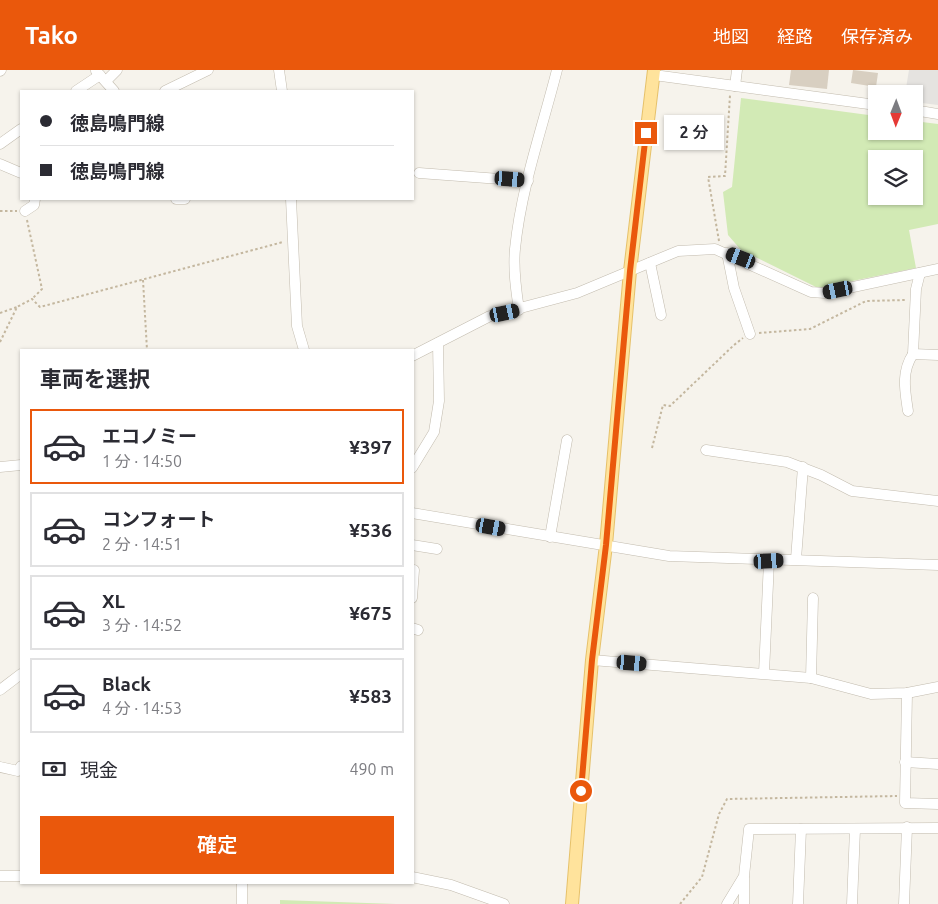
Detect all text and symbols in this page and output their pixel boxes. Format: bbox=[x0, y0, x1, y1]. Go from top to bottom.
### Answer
text: Tako bbox=[25, 22, 78, 49]
text: 地図 bbox=[713, 26, 749, 46]
text: 経路 bbox=[777, 26, 813, 46]
text: 保存済み bbox=[841, 26, 913, 46]
north arrow bbox=[868, 85, 922, 140]
map controls bbox=[868, 85, 923, 205]
text: 徳島鳴門線 bbox=[70, 112, 165, 134]
callout: 2 分 bbox=[664, 116, 724, 150]
route end bbox=[635, 122, 657, 144]
text: 2 分 bbox=[680, 123, 708, 141]
button: layers bbox=[868, 150, 923, 205]
text: 徳島鳴門線 bbox=[70, 160, 165, 182]
car bbox=[494, 170, 525, 188]
car bbox=[724, 246, 757, 270]
car bbox=[821, 280, 854, 300]
car bbox=[488, 303, 521, 323]
text: 車両を選択 bbox=[40, 366, 150, 391]
icon: car bbox=[42, 424, 87, 469]
text: エコノミー bbox=[102, 425, 197, 447]
text: ¥397 bbox=[349, 436, 392, 458]
text: 1 分 · 14:50 bbox=[102, 452, 182, 470]
icon: car bbox=[42, 507, 87, 552]
text: コンフォート bbox=[102, 508, 215, 530]
car bbox=[474, 517, 507, 537]
text: ¥536 bbox=[349, 519, 392, 541]
text: 2 分 · 14:51 bbox=[102, 535, 182, 553]
car bbox=[753, 553, 784, 569]
icon: car bbox=[42, 590, 87, 635]
text: XL bbox=[102, 590, 125, 612]
text: ¥675 bbox=[349, 602, 392, 624]
text: 3 分 · 14:52 bbox=[102, 616, 182, 634]
car bbox=[616, 654, 647, 672]
icon: car bbox=[42, 673, 87, 718]
text: Black bbox=[102, 673, 151, 695]
text: ¥583 bbox=[349, 685, 392, 707]
text: 4 分 · 14:53 bbox=[102, 699, 182, 717]
icon: cash bbox=[40, 755, 68, 783]
text: 現金 bbox=[80, 759, 118, 781]
text: 490 m bbox=[349, 760, 394, 778]
route start bbox=[570, 780, 592, 802]
button: 確定 bbox=[40, 816, 394, 874]

